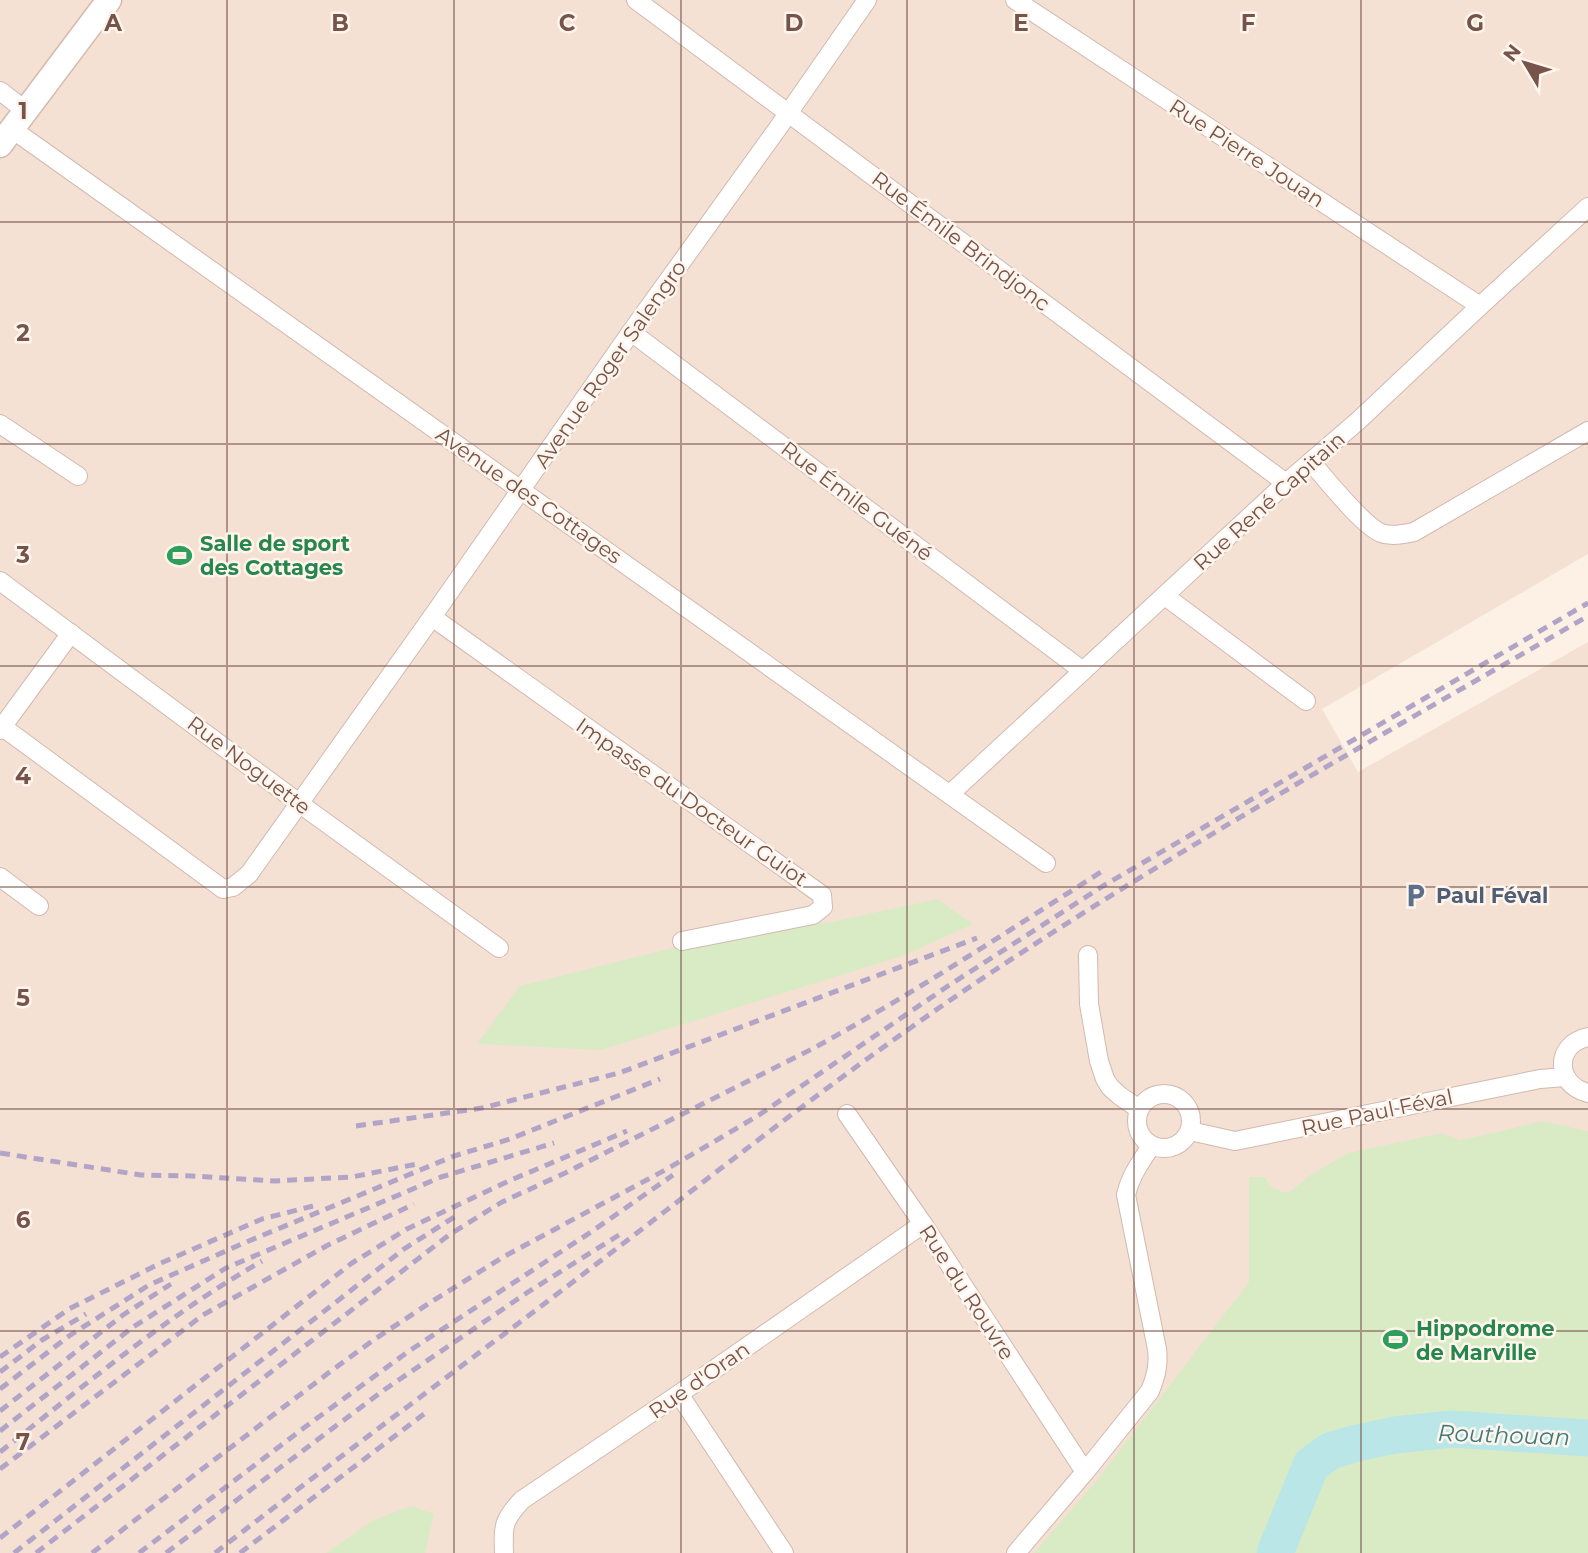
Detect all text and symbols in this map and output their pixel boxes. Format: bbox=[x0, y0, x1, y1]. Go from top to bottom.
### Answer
text: A bbox=[103, 9, 122, 37]
text: B bbox=[331, 9, 349, 37]
text: C bbox=[559, 9, 576, 37]
text: D bbox=[785, 9, 804, 37]
text: E bbox=[1013, 9, 1029, 37]
text: F bbox=[1241, 9, 1256, 37]
text: G bbox=[1466, 9, 1484, 37]
north arrow bbox=[1490, 28, 1560, 98]
text: N bbox=[1498, 40, 1526, 66]
street label: Rue Pierre Jouan bbox=[1165, 94, 1329, 212]
text: 1 bbox=[18, 97, 28, 125]
street label: Rue Émile Brindjonc bbox=[867, 166, 1055, 316]
street label: Avenue Roger Salengro bbox=[529, 255, 691, 473]
text: 2 bbox=[16, 319, 30, 347]
street label: Avenue des Cottages bbox=[431, 421, 627, 569]
street label: Rue René Capitain bbox=[1188, 427, 1350, 575]
street label: Rue Émile Guéné bbox=[776, 436, 938, 566]
place label: Salle de sport des Cottages bbox=[200, 531, 350, 580]
text: 3 bbox=[15, 541, 30, 569]
sports icon: Salle de sport des Cottages bbox=[166, 541, 194, 569]
street label: Rue Noguette bbox=[182, 710, 316, 820]
street label: Impasse du Docteur Guiot bbox=[571, 712, 813, 892]
text: 4 bbox=[15, 762, 31, 790]
parking icon: Paul Féval bbox=[1402, 881, 1430, 909]
place label: Paul Féval bbox=[1436, 883, 1548, 908]
text: 5 bbox=[16, 984, 30, 1012]
street label: Rue Paul Féval bbox=[1299, 1084, 1455, 1140]
text: 6 bbox=[16, 1206, 31, 1234]
street label: Rue du Rouvre bbox=[914, 1220, 1020, 1364]
place label: Hippodrome de Marville bbox=[1416, 1316, 1555, 1365]
sports icon: Hippodrome de Marville bbox=[1382, 1326, 1410, 1354]
street label: Rue d'Oran bbox=[644, 1336, 754, 1424]
water label: Routhouan bbox=[1437, 1419, 1571, 1451]
text: 7 bbox=[16, 1428, 30, 1456]

